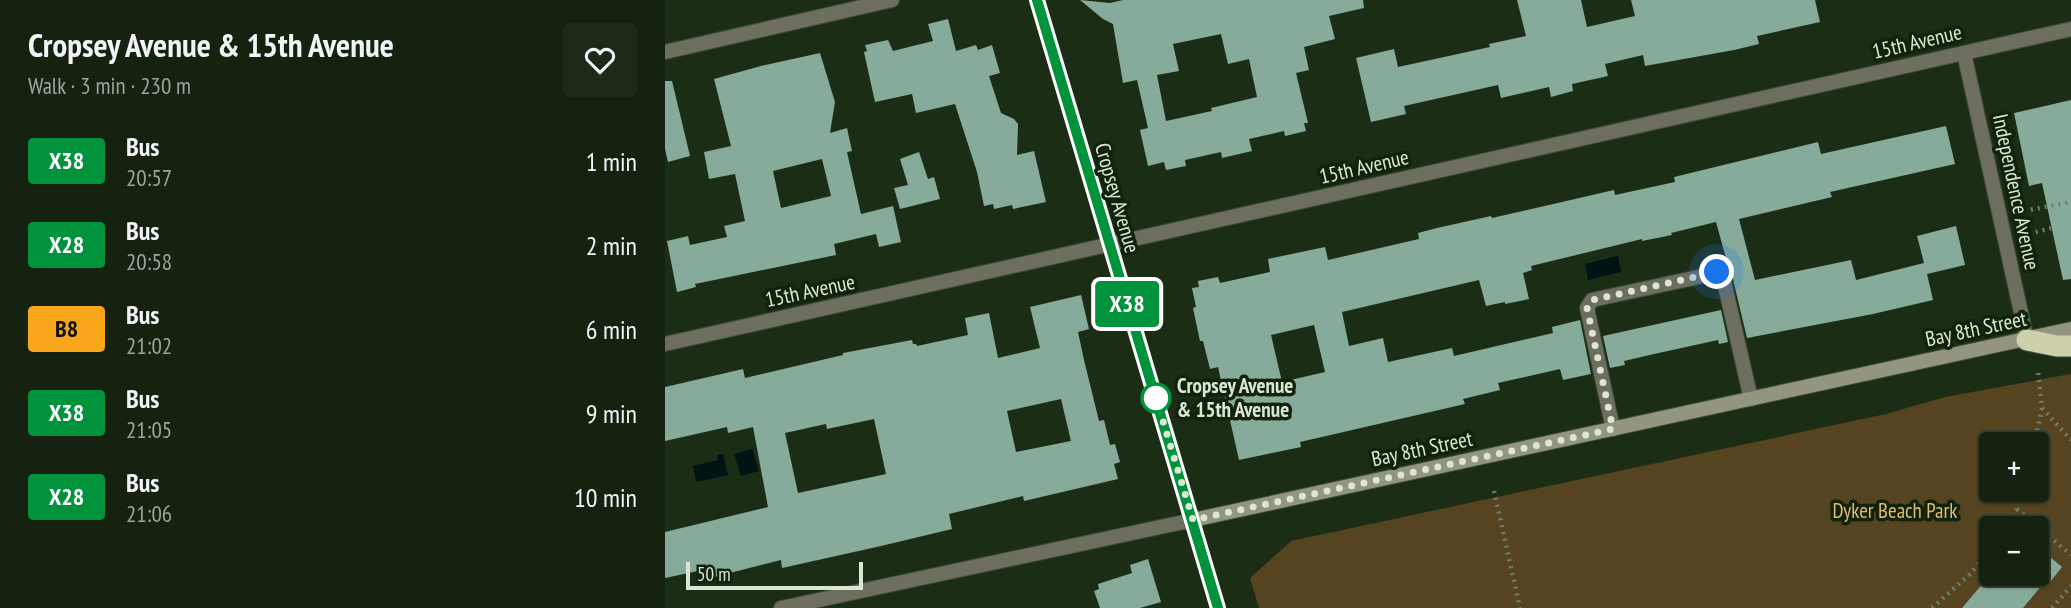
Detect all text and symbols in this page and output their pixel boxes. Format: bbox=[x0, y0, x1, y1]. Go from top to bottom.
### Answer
street label: 15th Avenue bbox=[1870, 18, 1964, 65]
text: Cropsey Avenue & 15th Avenue bbox=[28, 23, 394, 66]
button: heart bbox=[563, 23, 637, 97]
text: Walk · 3 min · 230 m bbox=[28, 71, 191, 100]
street label: Independence Avenue bbox=[1987, 111, 2046, 272]
text: Bus bbox=[126, 130, 159, 163]
street label: Cropsey Avenue bbox=[1089, 140, 1146, 256]
street label: 15th Avenue bbox=[1317, 143, 1411, 190]
text: X38 bbox=[49, 145, 84, 176]
text: 1 min bbox=[586, 145, 637, 178]
text: 20:57 bbox=[126, 163, 172, 192]
text: Bus bbox=[126, 214, 159, 247]
text: X28 bbox=[49, 229, 84, 260]
text: 2 min bbox=[586, 229, 637, 262]
text: 20:58 bbox=[126, 247, 172, 276]
your location bbox=[1699, 254, 1734, 289]
street label: 15th Avenue bbox=[763, 268, 857, 313]
line badge: X38 bbox=[1087, 281, 1167, 327]
text: X38 bbox=[1109, 288, 1145, 319]
text: Bus bbox=[126, 298, 159, 331]
street label: Bay 8th Street bbox=[1923, 305, 2029, 352]
text: B8 bbox=[55, 313, 78, 344]
text: 6 min bbox=[586, 313, 637, 346]
text: 21:02 bbox=[126, 331, 172, 360]
place label: Cropsey Avenue & 15th Avenue bbox=[1177, 372, 1293, 423]
text: Bus bbox=[126, 382, 159, 415]
marker: Cropsey Avenue & 15th Avenue bbox=[1141, 383, 1171, 413]
text: X38 bbox=[49, 397, 84, 428]
text: 9 min bbox=[586, 397, 637, 430]
text: 21:05 bbox=[126, 415, 172, 444]
street label: Bay 8th Street bbox=[1369, 425, 1475, 472]
map controls bbox=[1979, 432, 2049, 586]
button: + bbox=[1979, 432, 2049, 502]
text: Bus bbox=[126, 466, 159, 499]
text: X28 bbox=[49, 481, 84, 512]
text: 10 min bbox=[574, 481, 637, 514]
park label: Dyker Beach Park bbox=[1833, 497, 1957, 524]
text: 21:06 bbox=[126, 499, 172, 528]
button: − bbox=[1979, 516, 2049, 586]
scale bar bbox=[686, 559, 863, 591]
text: 50 m bbox=[697, 562, 731, 586]

